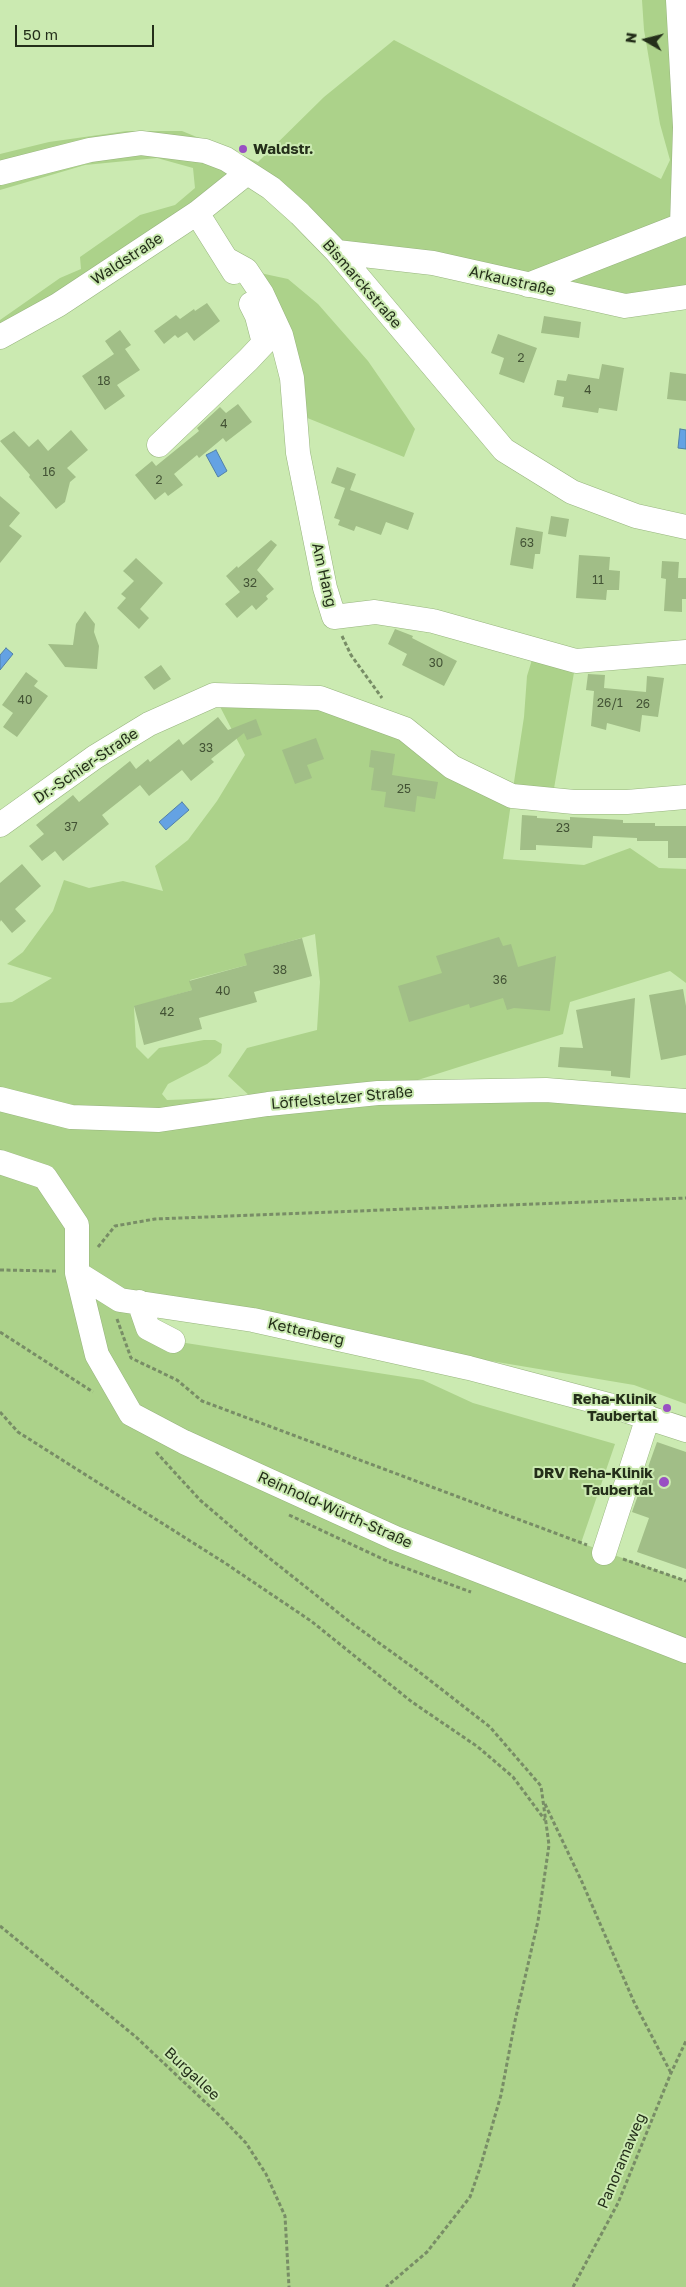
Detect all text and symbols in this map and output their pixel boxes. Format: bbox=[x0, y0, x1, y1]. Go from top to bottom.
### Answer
scale bar bbox=[18, 15, 156, 47]
north arrow bbox=[621, 15, 671, 65]
text: 50 m bbox=[23, 25, 58, 43]
text: N bbox=[621, 31, 640, 44]
place label: Waldstr. bbox=[253, 140, 314, 158]
marker: Waldstr. bbox=[237, 143, 249, 155]
street label: Waldstraße bbox=[88, 229, 166, 289]
street label: Bismarckstraße bbox=[319, 236, 405, 332]
street label: Arkaustraße bbox=[467, 262, 557, 300]
house number: 2 bbox=[518, 351, 524, 365]
house number: 18 bbox=[97, 374, 111, 388]
house number: 4 bbox=[584, 383, 592, 397]
house number: 4 bbox=[220, 417, 228, 431]
house number: 16 bbox=[42, 465, 56, 479]
house number: 2 bbox=[156, 473, 162, 487]
house number: 63 bbox=[520, 536, 534, 550]
street label: Am Hang bbox=[308, 541, 340, 609]
house number: 11 bbox=[592, 573, 604, 587]
house number: 32 bbox=[243, 576, 257, 590]
house number: 30 bbox=[429, 656, 443, 670]
house number: 40 bbox=[18, 693, 32, 707]
house number: 26/1 bbox=[597, 696, 623, 710]
house number: 26 bbox=[636, 697, 650, 711]
street label: Dr.-Schier-Straße bbox=[30, 724, 142, 808]
house number: 33 bbox=[199, 741, 213, 755]
house number: 25 bbox=[397, 782, 411, 796]
house number: 37 bbox=[64, 820, 78, 834]
house number: 23 bbox=[556, 821, 570, 835]
house number: 38 bbox=[273, 963, 287, 977]
house number: 36 bbox=[493, 973, 507, 987]
house number: 40 bbox=[216, 984, 230, 998]
house number: 42 bbox=[160, 1005, 174, 1019]
street label: Löffelstelzer Straße bbox=[270, 1083, 414, 1113]
street label: Ketterberg bbox=[266, 1314, 346, 1350]
place label: Reha-Klinik Taubertal bbox=[573, 1390, 657, 1425]
marker: Reha-Klinik Taubertal bbox=[661, 1402, 673, 1414]
place label: DRV Reha-Klinik Taubertal bbox=[533, 1464, 653, 1499]
street label: Reinhold-Würth-Straße bbox=[255, 1468, 415, 1552]
marker: DRV Reha-Klinik Taubertal bbox=[657, 1475, 671, 1489]
street label: Burgallee bbox=[160, 2044, 224, 2104]
street label: Panoramaweg bbox=[594, 2111, 650, 2211]

